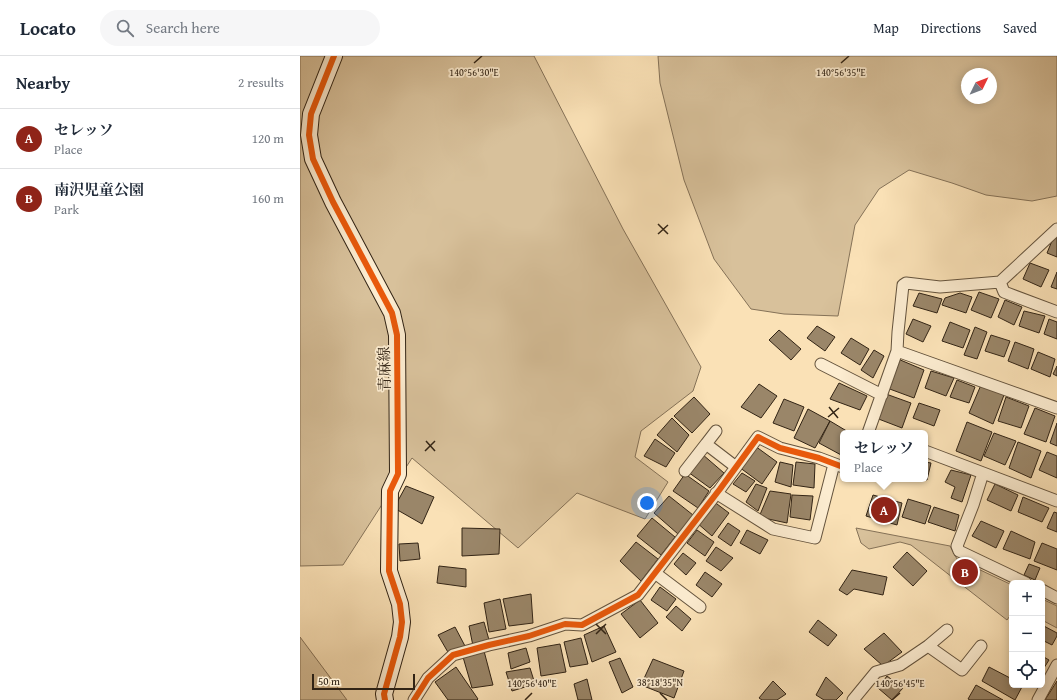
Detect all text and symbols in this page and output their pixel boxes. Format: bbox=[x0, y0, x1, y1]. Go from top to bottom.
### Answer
search box bbox=[100, 10, 380, 46]
text: Locato bbox=[20, 14, 76, 42]
icon: search bbox=[114, 17, 136, 39]
text: Search here bbox=[146, 17, 220, 38]
text: Map bbox=[873, 18, 899, 38]
text: Directions bbox=[921, 18, 981, 38]
text: Saved bbox=[1003, 18, 1037, 38]
text: 140°56'30"E bbox=[449, 65, 499, 80]
text: 140°56'35"E bbox=[816, 65, 866, 80]
north arrow bbox=[961, 68, 997, 104]
text: Nearby bbox=[16, 70, 70, 95]
text: 2 results bbox=[238, 73, 284, 92]
text: セレッソ bbox=[54, 119, 114, 140]
text: A bbox=[25, 129, 33, 148]
text: 120 m bbox=[252, 129, 284, 148]
text: Place bbox=[54, 140, 83, 159]
text: 南沢児童公園 bbox=[54, 179, 144, 200]
text: B bbox=[25, 189, 33, 208]
text: 160 m bbox=[252, 189, 284, 208]
text: Park bbox=[54, 200, 79, 219]
street label: 青麻線 bbox=[373, 346, 395, 392]
popup bbox=[840, 430, 928, 482]
text: セレッソ bbox=[854, 437, 914, 458]
text: Place bbox=[854, 458, 883, 477]
your location bbox=[637, 493, 657, 513]
pin: A bbox=[871, 495, 897, 525]
pin: B bbox=[952, 557, 978, 587]
map controls bbox=[1009, 580, 1045, 688]
button: + bbox=[1009, 580, 1045, 616]
button: − bbox=[1009, 616, 1045, 652]
button: locate bbox=[1009, 652, 1045, 688]
scale bar bbox=[312, 672, 415, 691]
text: 50 m bbox=[318, 673, 340, 689]
text: 38°18'35"N bbox=[637, 675, 683, 690]
text: 140°56'40"E bbox=[507, 676, 557, 691]
text: 140°56'45"E bbox=[875, 676, 925, 691]

